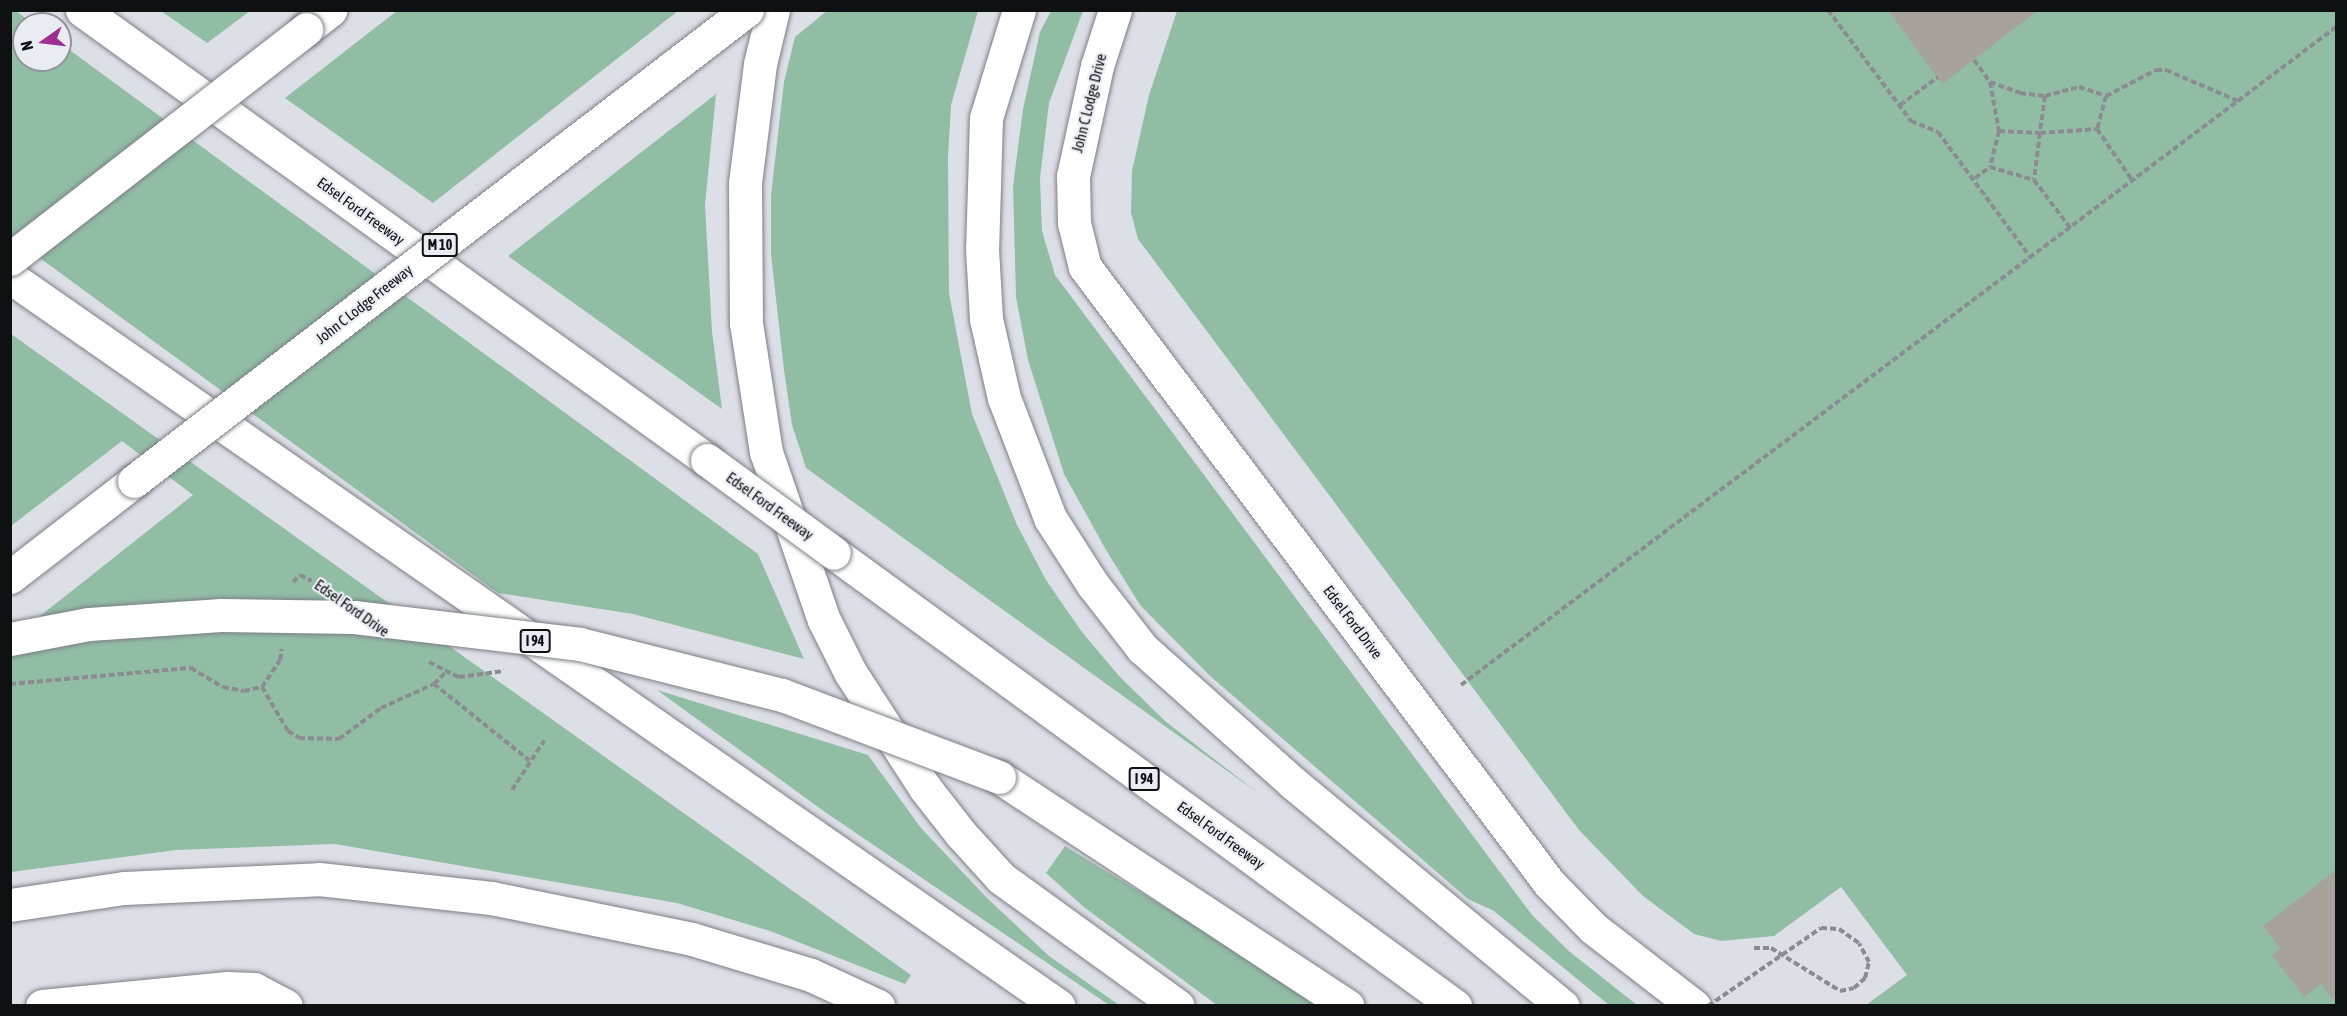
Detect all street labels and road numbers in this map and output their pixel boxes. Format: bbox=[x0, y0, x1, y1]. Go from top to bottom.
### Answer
street label: John C Lodge Drive bbox=[1068, 52, 1110, 154]
street label: Edsel Ford Freeway bbox=[314, 173, 408, 249]
road number: M 10 bbox=[420, 234, 460, 256]
street label: John C Lodge Freeway bbox=[312, 261, 416, 347]
street label: Edsel Ford Freeway bbox=[723, 468, 817, 544]
street label: Edsel Ford Drive bbox=[311, 576, 393, 640]
street label: Edsel Ford Drive bbox=[1320, 582, 1386, 662]
road number: I 94 bbox=[518, 630, 552, 652]
road number: I 94 bbox=[1128, 768, 1160, 790]
street label: Edsel Ford Freeway bbox=[1174, 797, 1268, 873]

